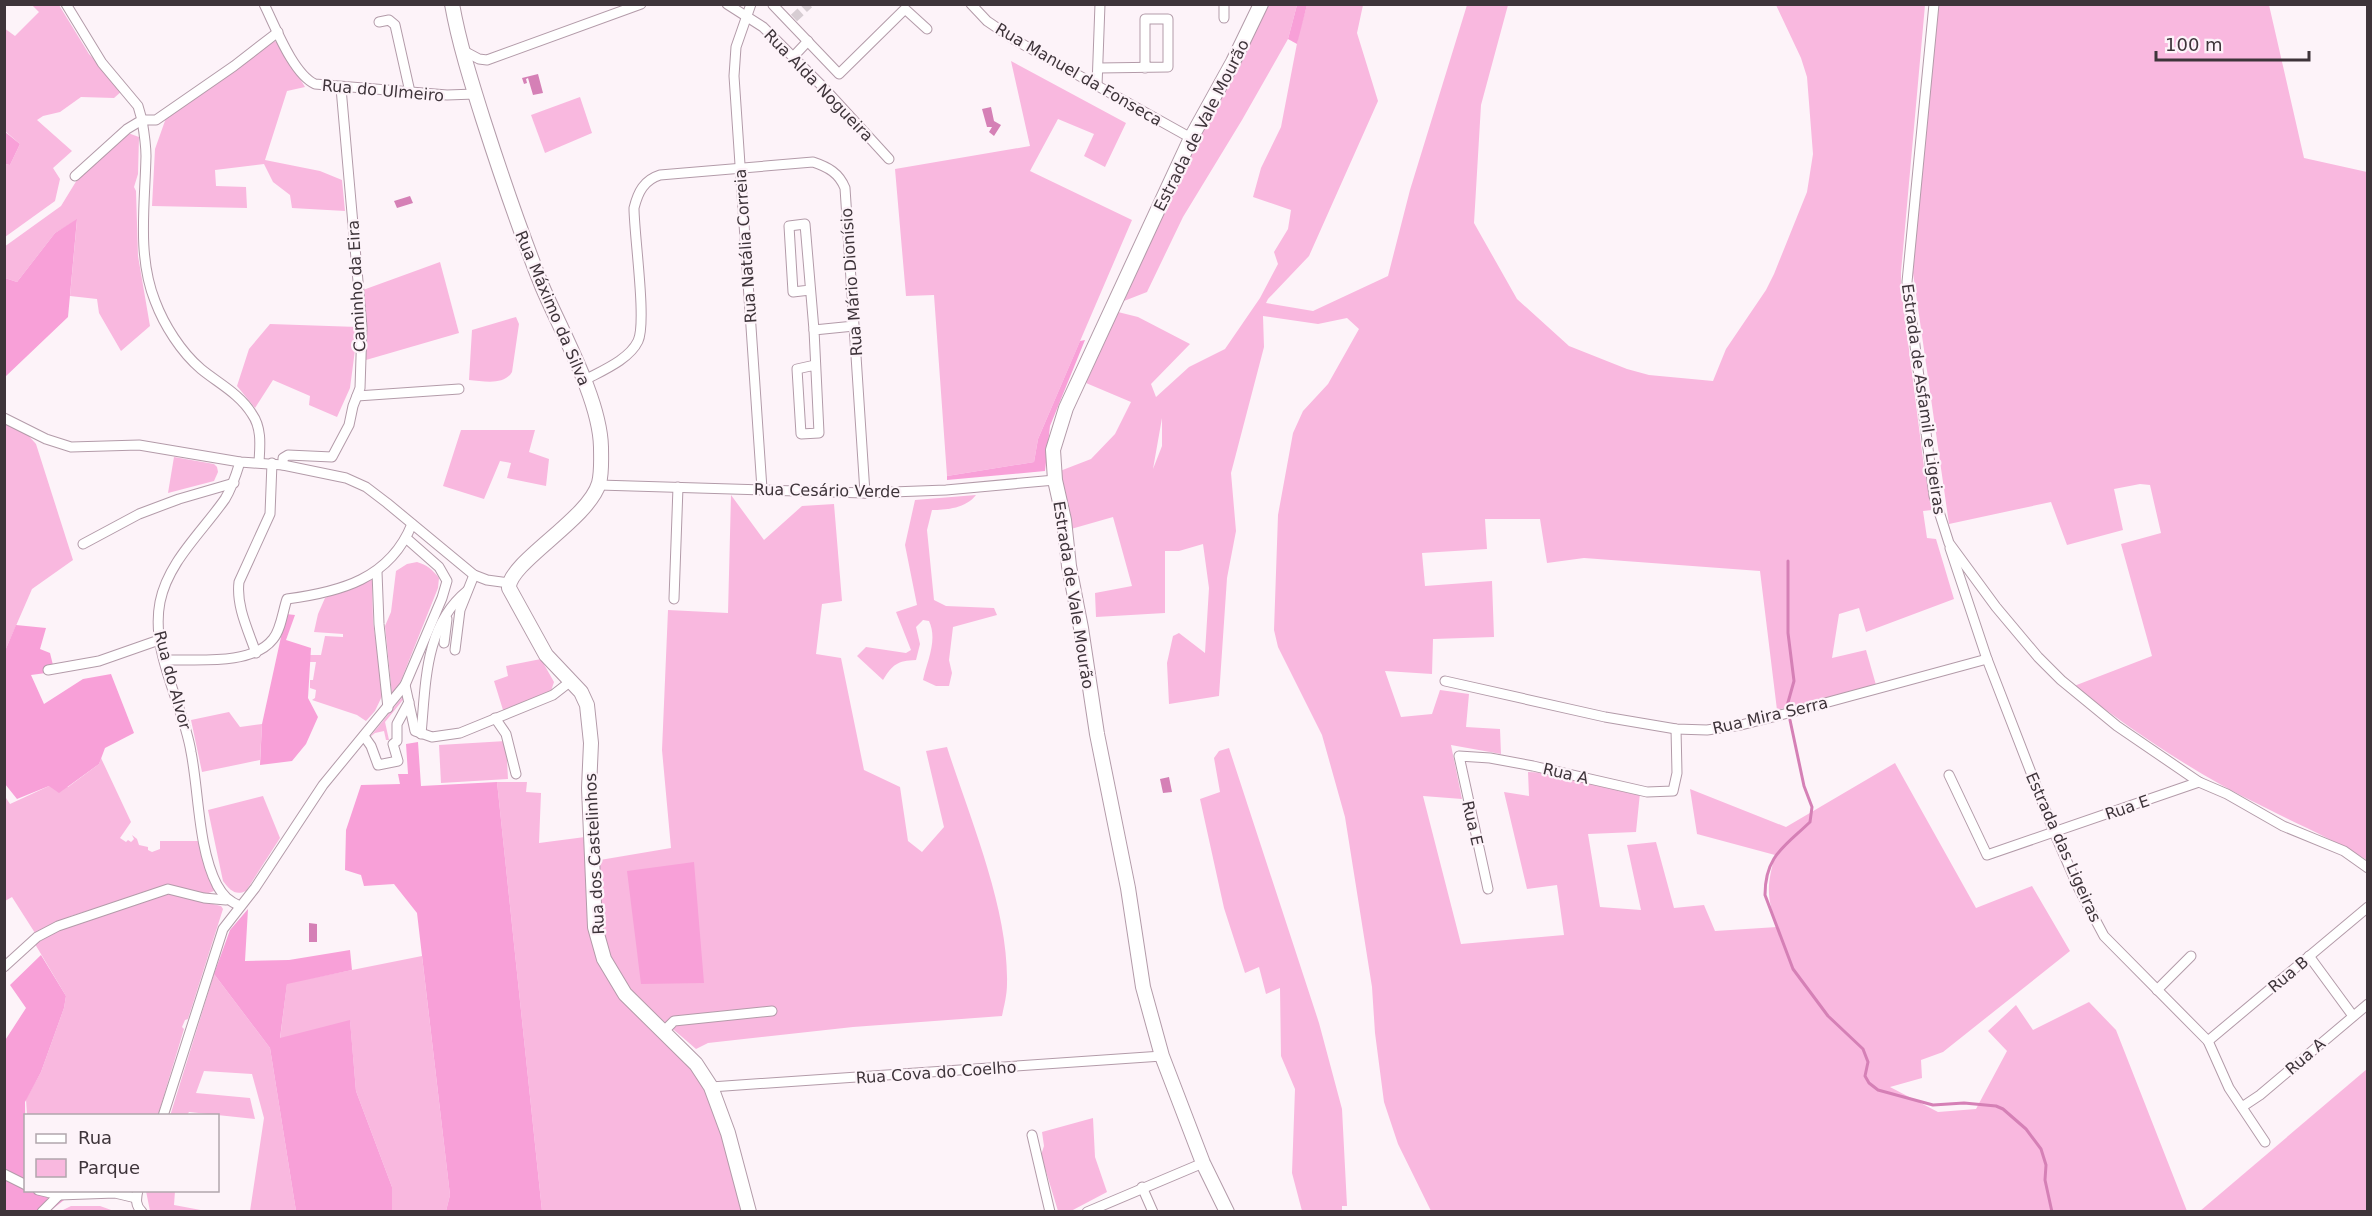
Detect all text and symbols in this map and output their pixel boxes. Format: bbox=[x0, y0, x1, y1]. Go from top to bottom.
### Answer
street label: Rua Manuel da Fonseca bbox=[992, 19, 1165, 130]
scale bar bbox=[2156, 24, 2309, 62]
street label: Rua Alda Nogueira bbox=[760, 25, 877, 145]
text: 100 m bbox=[2165, 34, 2223, 55]
street label: Estrada de Vale Mourão bbox=[1150, 36, 1253, 214]
street label: Rua do Ulmeiro bbox=[321, 76, 445, 105]
street label: Rua Natália Correia bbox=[731, 168, 760, 324]
street label: Rua Mário Dionísio bbox=[837, 207, 866, 357]
street label: Caminho da Eira bbox=[344, 219, 369, 352]
street label: Rua Máximo da Silva bbox=[511, 228, 594, 389]
street label: Estrada de Asfamil e Ligeiras bbox=[1898, 282, 1949, 516]
street label: Rua Cesário Verde bbox=[754, 480, 900, 501]
street label: Estrada de Vale Mourão bbox=[1049, 500, 1098, 690]
street label: Rua do Alvor bbox=[150, 629, 195, 732]
street label: Rua Mira Serra bbox=[1711, 693, 1830, 738]
street label: Rua A bbox=[1541, 759, 1591, 788]
street label: Estrada das Ligeiras bbox=[2022, 769, 2105, 925]
street label: Rua dos Castelinhos bbox=[581, 773, 608, 935]
street label: Rua E bbox=[2103, 791, 2152, 824]
street label: Rua E bbox=[1458, 799, 1487, 847]
street label: Rua B bbox=[2264, 952, 2312, 997]
street label: Rua A bbox=[2282, 1034, 2329, 1079]
street label: Rua Cova do Coelho bbox=[855, 1057, 1017, 1088]
legend bbox=[24, 1114, 219, 1192]
text: Rua bbox=[78, 1127, 112, 1148]
text: Parque bbox=[78, 1157, 140, 1178]

